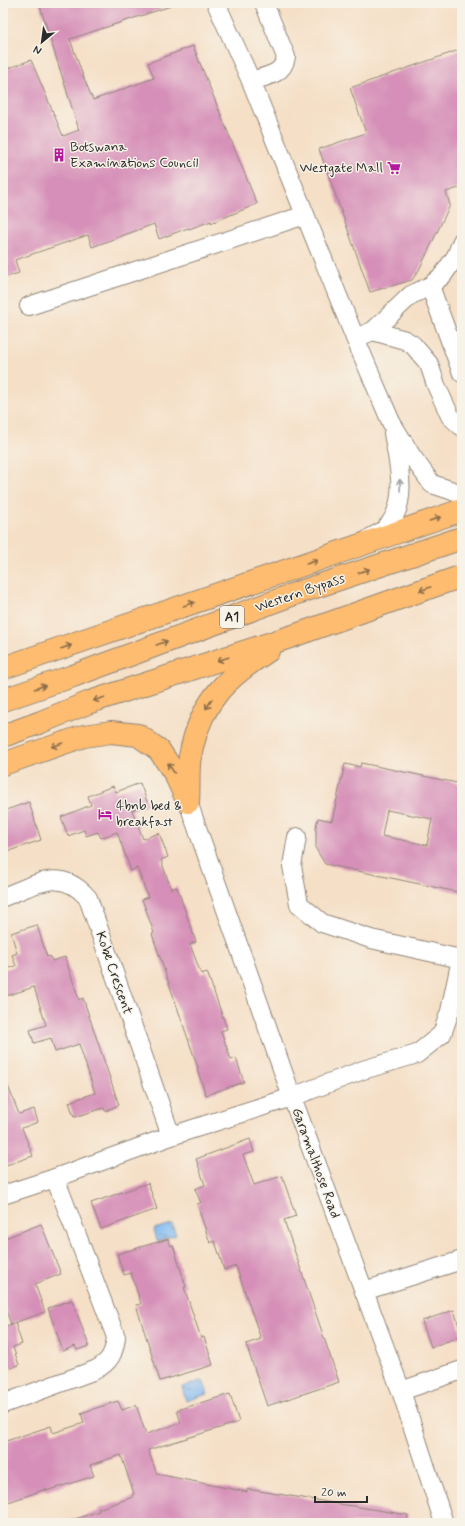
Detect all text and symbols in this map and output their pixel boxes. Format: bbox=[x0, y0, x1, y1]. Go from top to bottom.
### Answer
north arrow bbox=[22, 22, 62, 62]
text: N bbox=[31, 42, 44, 58]
place label: Botswana Examinations Council bbox=[70, 138, 199, 172]
building icon: Botswana Examinations Council bbox=[51, 147, 67, 163]
place label: Westgate Mall bbox=[300, 159, 383, 177]
supermarket icon: Westgate Mall bbox=[386, 160, 402, 176]
one-way arrow bbox=[396, 479, 404, 492]
one-way arrow bbox=[429, 515, 441, 523]
one-way arrow bbox=[306, 557, 318, 565]
one-way arrow bbox=[357, 567, 370, 574]
street label: Western Bypass bbox=[253, 569, 347, 617]
one-way arrow bbox=[420, 585, 432, 593]
one-way arrow bbox=[183, 600, 196, 607]
road number: A1 bbox=[220, 606, 244, 628]
one-way arrow bbox=[156, 639, 169, 646]
one-way arrow bbox=[60, 642, 72, 650]
one-way arrow bbox=[217, 656, 230, 663]
one-way arrow bbox=[33, 683, 46, 690]
one-way arrow bbox=[93, 696, 106, 703]
one-way arrow bbox=[205, 698, 213, 709]
one-way arrow bbox=[51, 742, 64, 749]
one-way arrow bbox=[167, 762, 175, 773]
place label: 4bnb bed & breakfast bbox=[116, 797, 182, 831]
hotel icon: 4bnb bed & breakfast bbox=[97, 806, 113, 822]
street label: Kobe Crescent bbox=[91, 929, 137, 1017]
street label: Garamalthose Road bbox=[288, 1105, 344, 1221]
scale bar bbox=[315, 1478, 367, 1504]
text: 20 m bbox=[321, 1485, 347, 1501]

